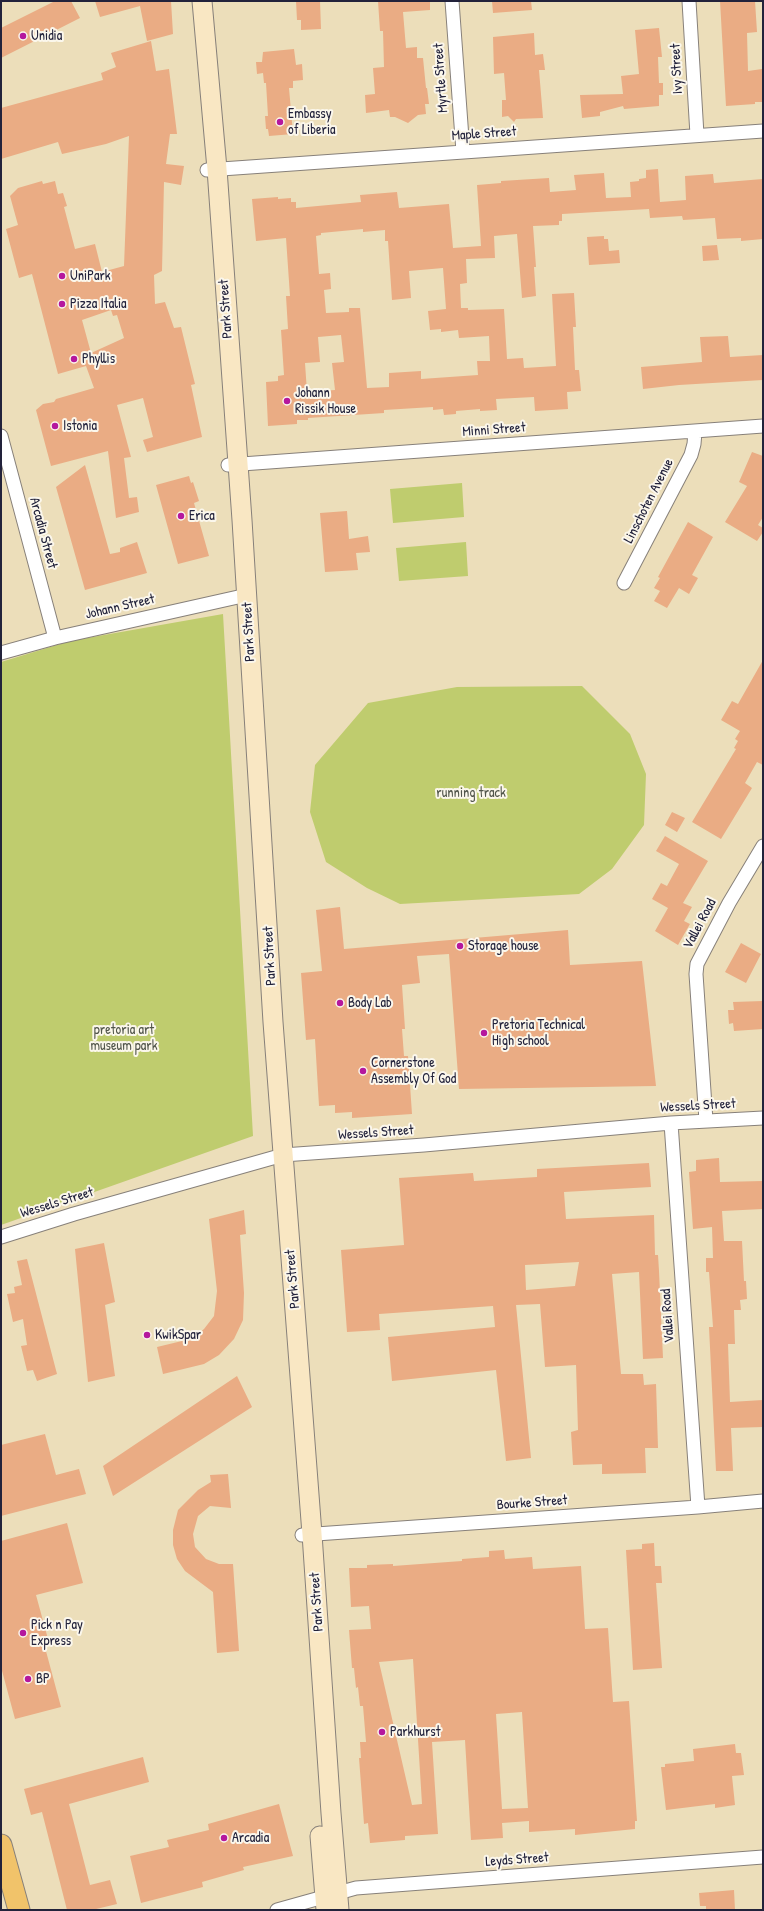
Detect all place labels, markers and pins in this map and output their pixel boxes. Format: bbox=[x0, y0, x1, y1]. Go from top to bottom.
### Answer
place label: Unidia bbox=[31, 28, 62, 44]
marker: Unidia bbox=[18, 31, 28, 41]
place label: Embassy of Liberia bbox=[288, 106, 336, 138]
marker: Embassy of Liberia bbox=[275, 117, 285, 127]
place label: UniPark bbox=[70, 268, 111, 284]
marker: UniPark bbox=[57, 271, 67, 281]
place label: Pizza Italia bbox=[70, 296, 127, 312]
marker: Pizza Italia bbox=[57, 299, 67, 309]
place label: Phyllis bbox=[82, 351, 115, 367]
marker: Phyllis bbox=[69, 354, 79, 364]
place label: Johann Rissik House bbox=[295, 385, 356, 418]
marker: Johann Rissik House bbox=[282, 396, 292, 406]
place label: Istonia bbox=[63, 418, 97, 434]
marker: Istonia bbox=[50, 421, 60, 431]
place label: Erica bbox=[189, 508, 215, 524]
marker: Erica bbox=[176, 511, 186, 521]
place label: Storage house bbox=[468, 938, 539, 954]
marker: Storage house bbox=[455, 941, 465, 951]
place label: Body Lab bbox=[348, 995, 392, 1011]
marker: Body Lab bbox=[335, 998, 345, 1008]
place label: Pretoria Technical High school bbox=[492, 1017, 585, 1050]
marker: Pretoria Technical High school bbox=[479, 1028, 489, 1038]
place label: Cornerstone Assembly Of God bbox=[371, 1055, 456, 1088]
marker: Cornerstone Assembly Of God bbox=[358, 1066, 368, 1076]
place label: KwikSpar bbox=[155, 1327, 201, 1343]
marker: KwikSpar bbox=[142, 1330, 152, 1340]
place label: Pick n Pay Express bbox=[31, 1617, 83, 1650]
marker: Pick n Pay Express bbox=[18, 1628, 28, 1638]
place label: BP bbox=[36, 1671, 50, 1687]
marker: BP bbox=[23, 1674, 33, 1684]
place label: Parkhurst bbox=[390, 1724, 440, 1740]
marker: Parkhurst bbox=[377, 1727, 387, 1737]
place label: Arcadia bbox=[232, 1830, 269, 1846]
marker: Arcadia bbox=[219, 1833, 229, 1843]

